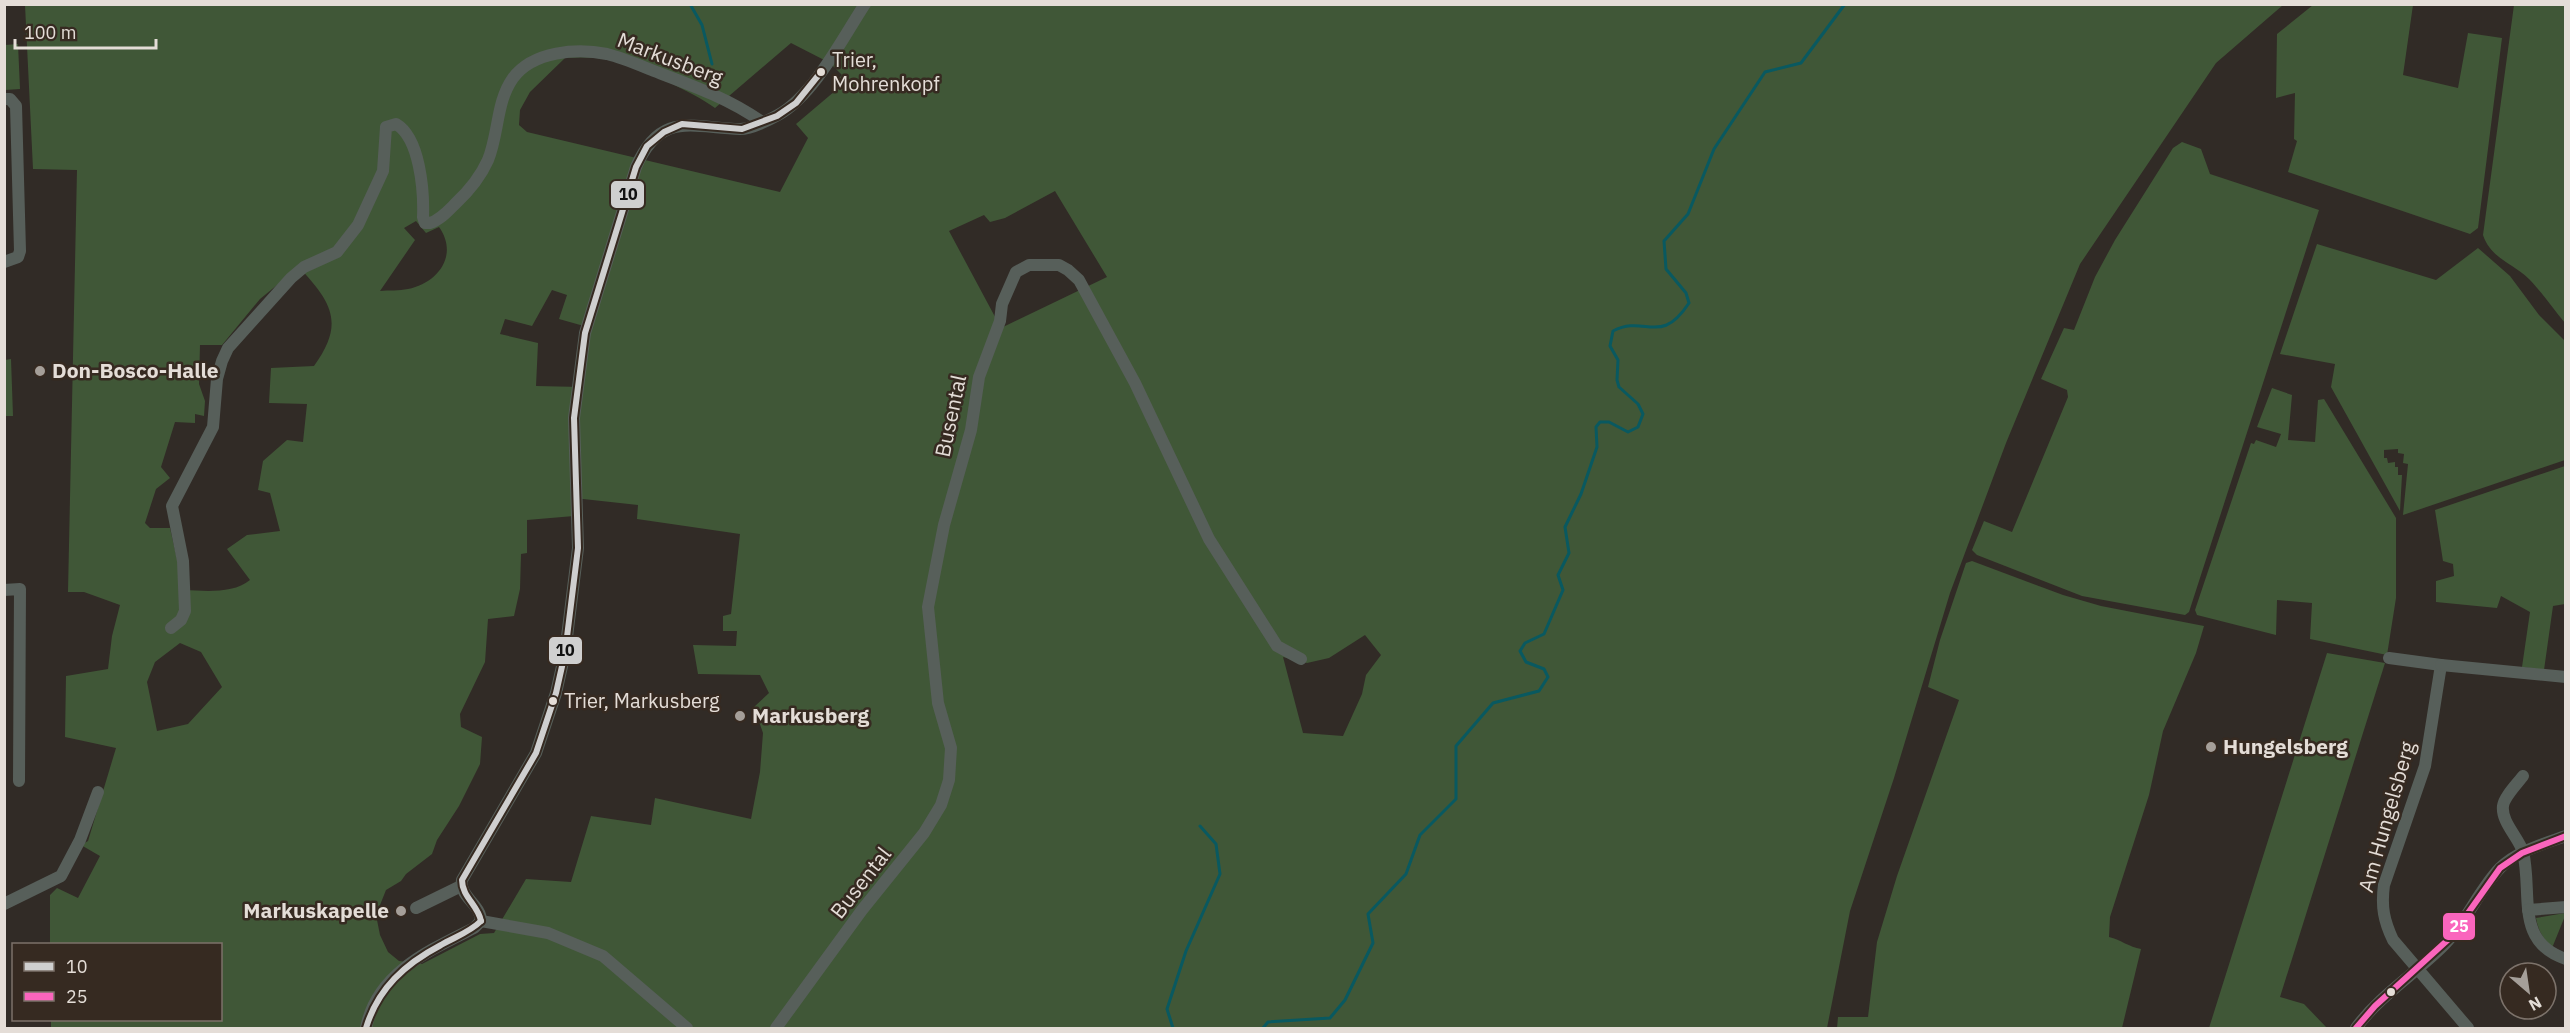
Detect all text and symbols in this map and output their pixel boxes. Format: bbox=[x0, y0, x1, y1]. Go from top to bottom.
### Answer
scale bar bbox=[15, 12, 156, 50]
text: 100 m bbox=[24, 21, 76, 44]
street label: Markusberg bbox=[614, 25, 727, 91]
place label: Trier, Mohrenkopf bbox=[832, 46, 940, 97]
marker: Trier, Mohrenkopf bbox=[815, 66, 827, 78]
line badge: 10 bbox=[610, 180, 645, 209]
text: 10 bbox=[618, 184, 638, 204]
place label: Don-Bosco-Halle bbox=[52, 356, 219, 384]
marker: Don-Bosco-Halle bbox=[33, 364, 47, 378]
street label: Busental bbox=[928, 372, 972, 460]
line badge: 10 bbox=[548, 636, 583, 665]
text: 10 bbox=[555, 640, 575, 660]
place label: Trier, Markusberg bbox=[564, 687, 720, 714]
marker: Trier, Markusberg bbox=[547, 695, 559, 707]
place label: Markusberg bbox=[752, 701, 869, 729]
marker: Markusberg bbox=[733, 709, 747, 723]
place label: Hungelsberg bbox=[2223, 732, 2348, 760]
street label: Am Hungelsberg bbox=[2351, 738, 2421, 896]
marker: Hungelsberg bbox=[2204, 740, 2218, 754]
street label: Busental bbox=[823, 841, 897, 924]
place label: Markuskapelle bbox=[243, 896, 389, 924]
marker: Markuskapelle bbox=[394, 904, 408, 918]
line badge: 25 bbox=[2442, 912, 2476, 941]
text: 25 bbox=[2449, 916, 2469, 936]
legend bbox=[12, 943, 222, 1021]
text: 10 bbox=[66, 955, 88, 978]
north arrow bbox=[2498, 961, 2558, 1021]
text: 25 bbox=[66, 985, 88, 1008]
unlabelled marker bbox=[2385, 986, 2397, 998]
text: N bbox=[2525, 993, 2545, 1016]

